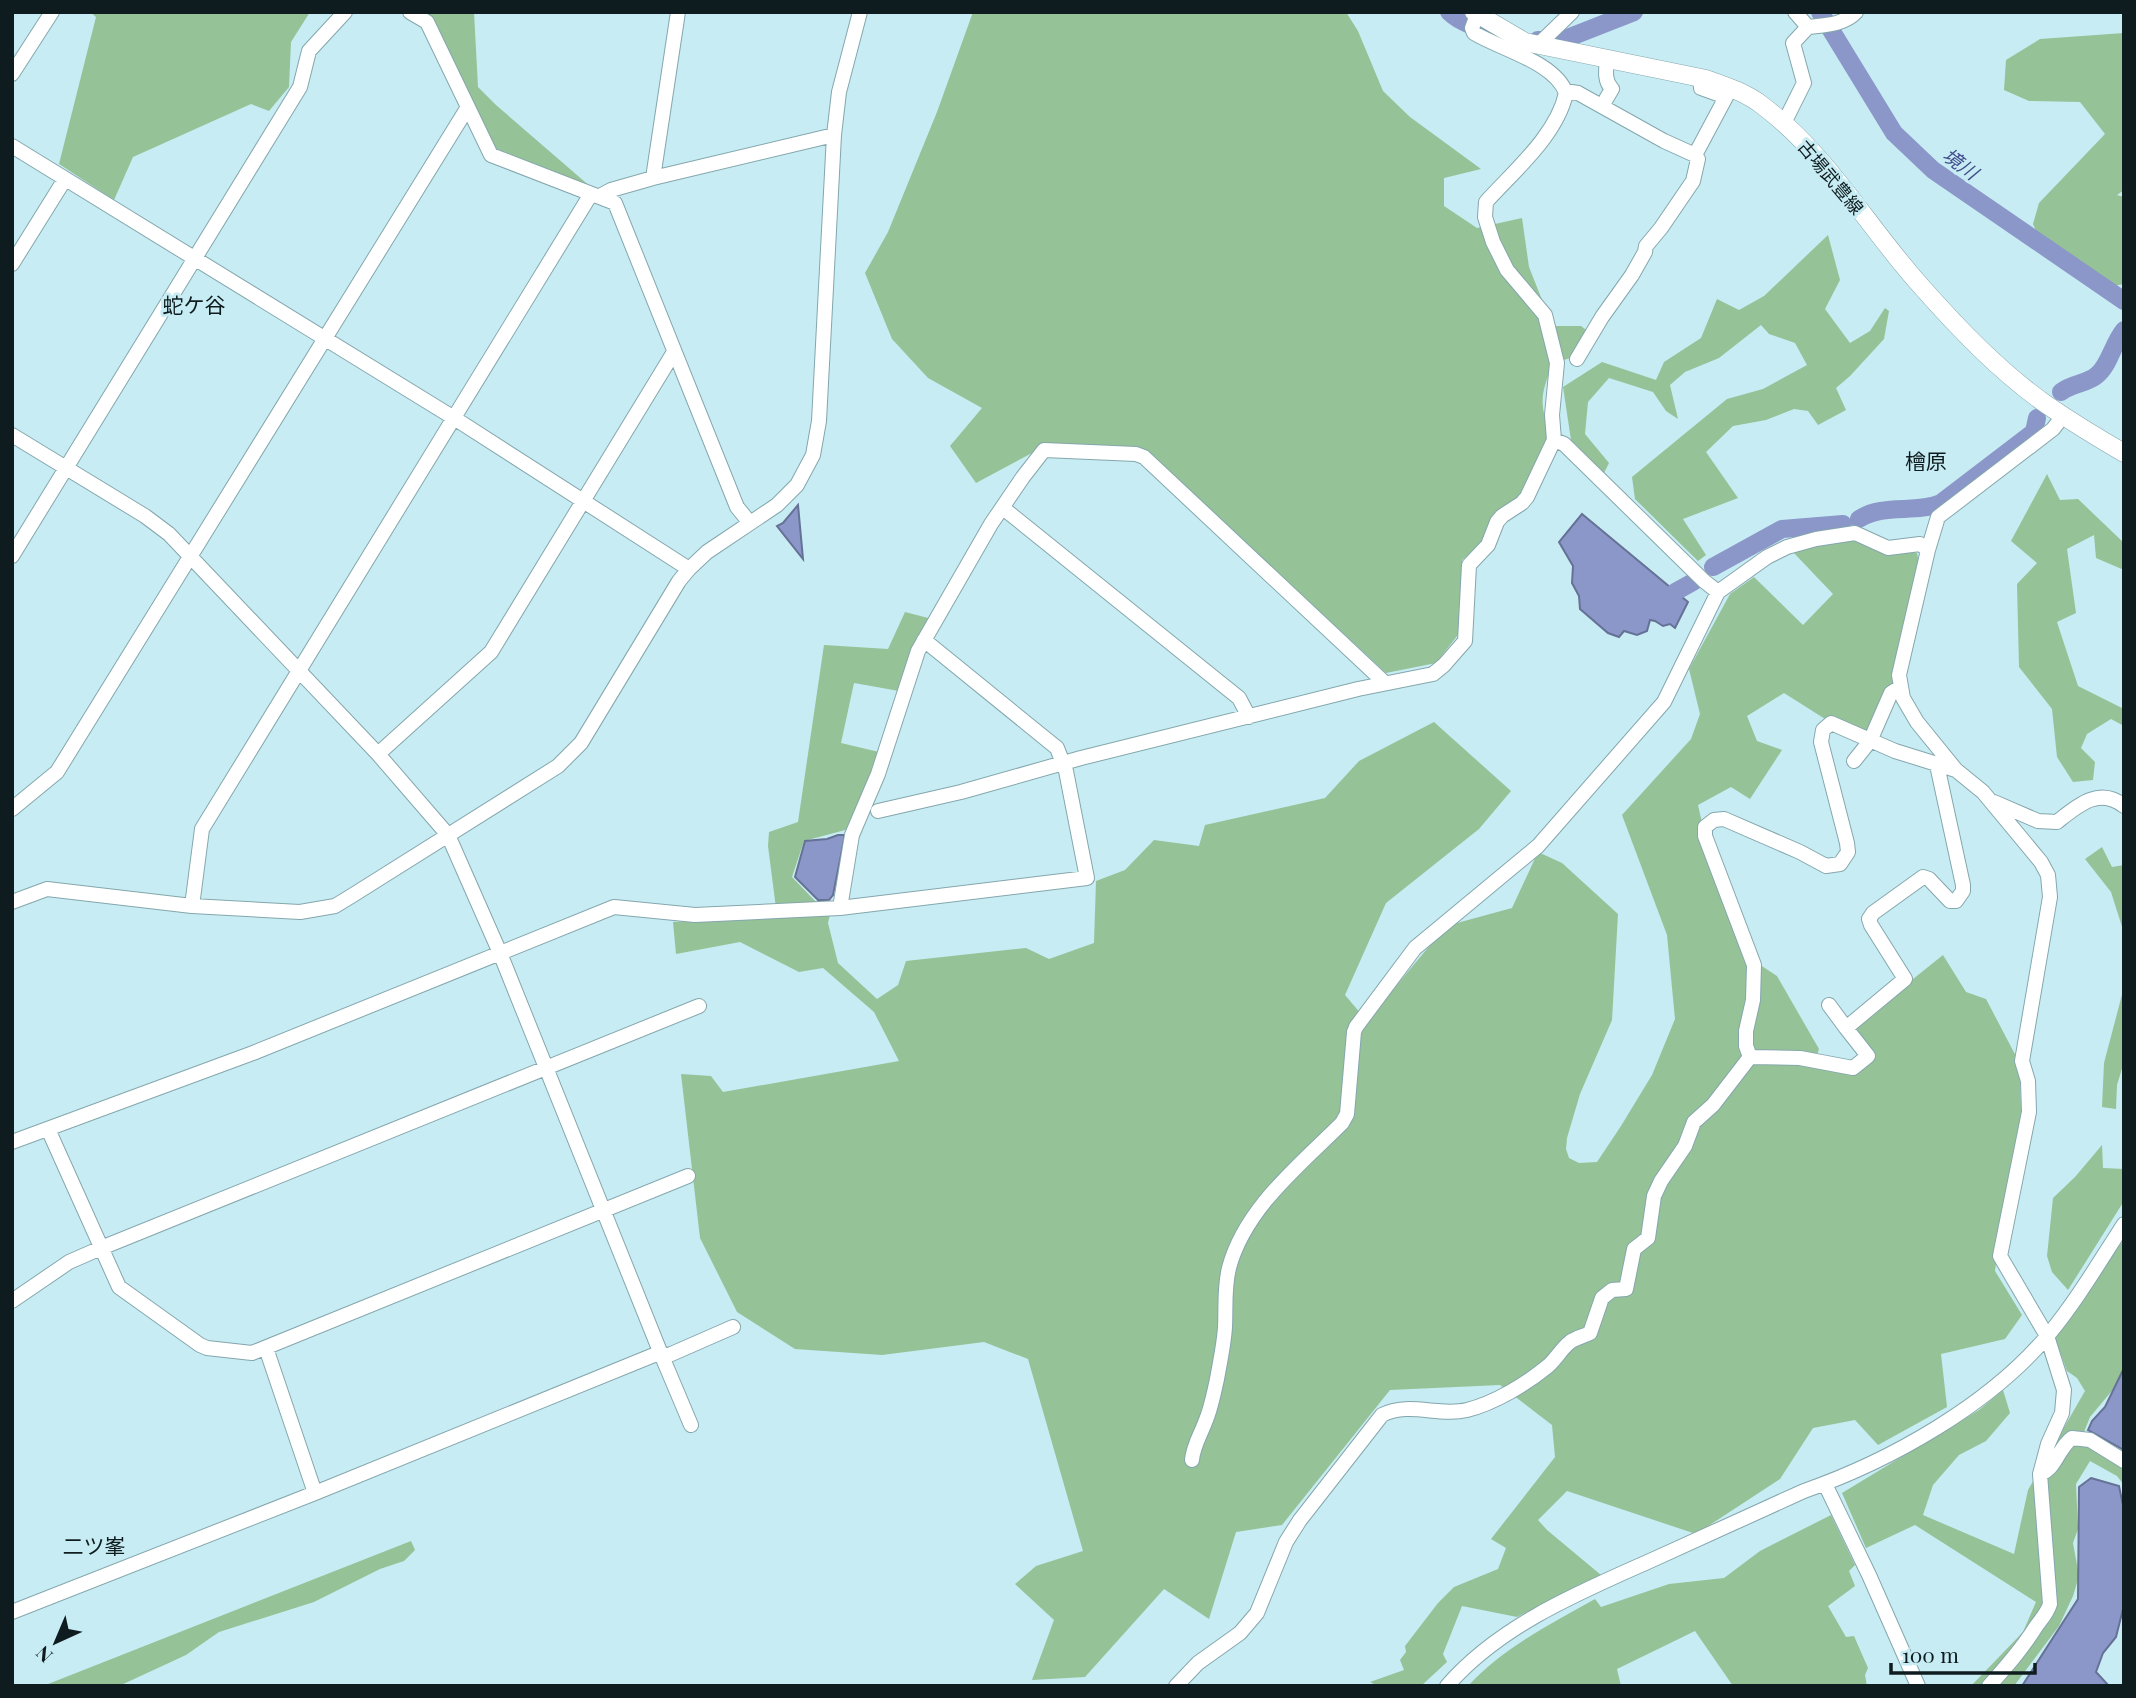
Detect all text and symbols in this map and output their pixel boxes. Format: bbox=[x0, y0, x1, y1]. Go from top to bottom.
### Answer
street label: 古場武豊線 bbox=[1793, 135, 1869, 219]
water label: 境川 bbox=[1938, 141, 1986, 186]
district label: 蛇ケ谷 bbox=[163, 290, 226, 318]
district label: 檜原 bbox=[1905, 446, 1947, 474]
district label: 二ツ峯 bbox=[63, 1531, 126, 1559]
north arrow bbox=[21, 1607, 91, 1677]
scale bar bbox=[1891, 1632, 2035, 1676]
text: 100 m bbox=[1902, 1640, 1959, 1668]
text: N bbox=[29, 1641, 57, 1669]

